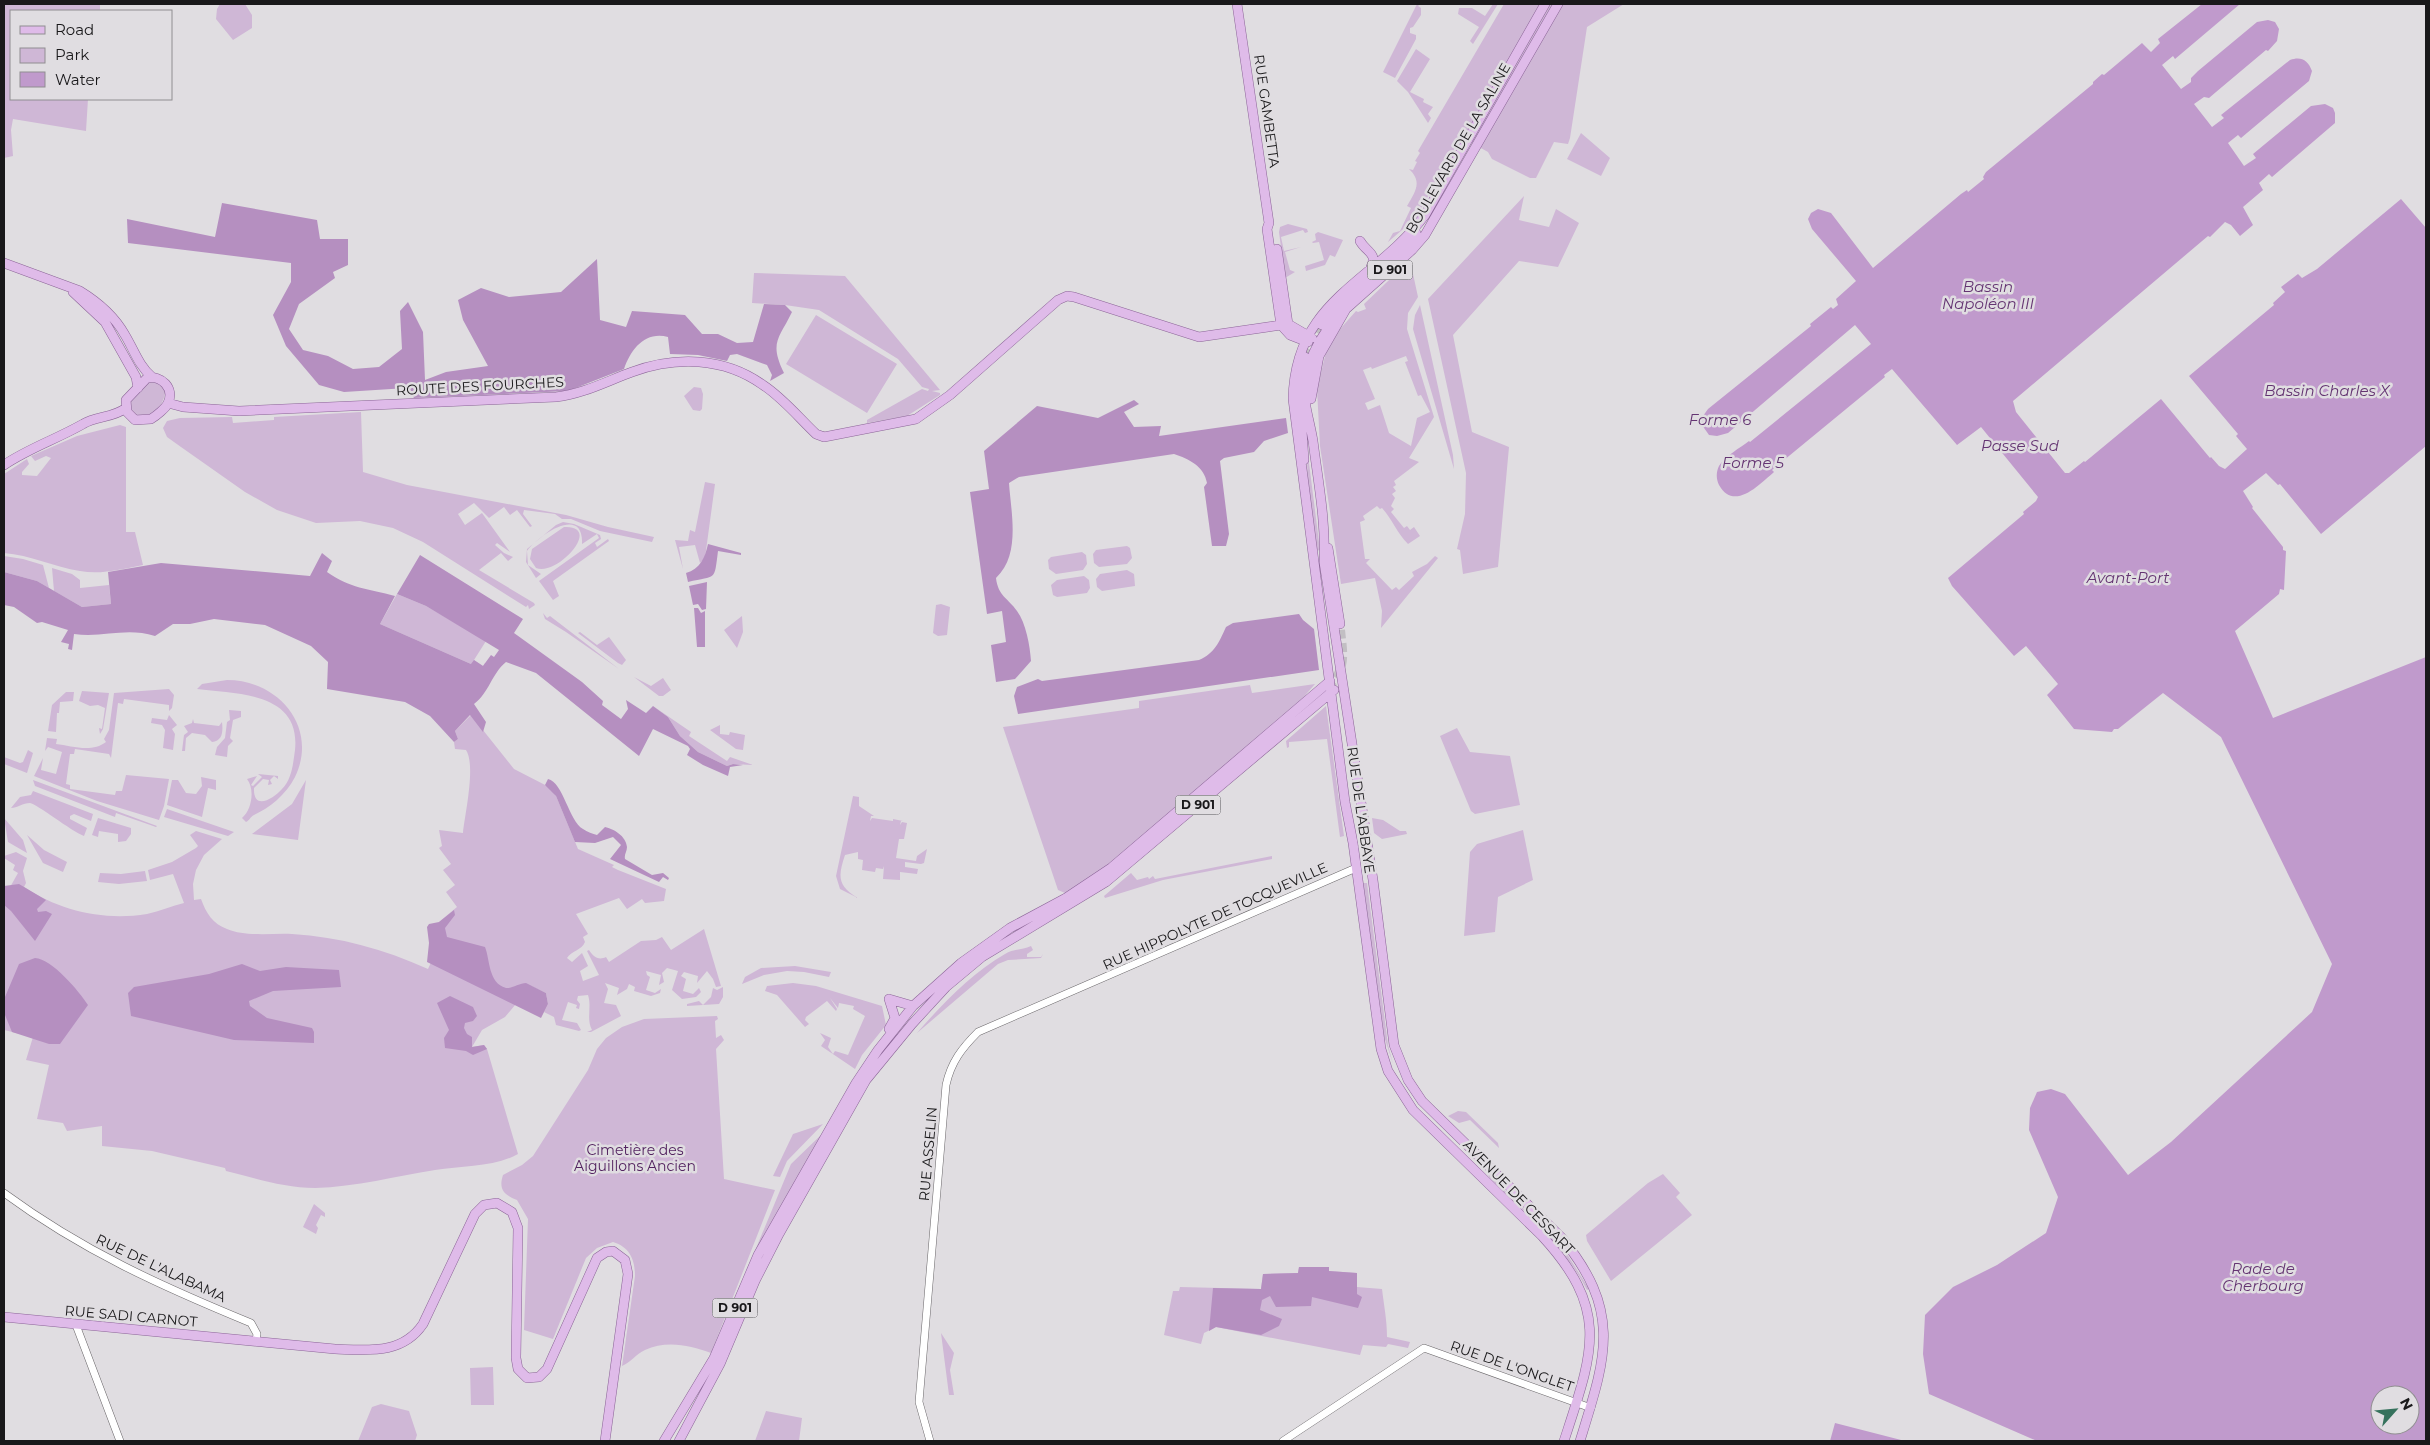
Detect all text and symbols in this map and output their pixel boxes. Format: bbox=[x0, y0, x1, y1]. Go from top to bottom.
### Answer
legend bbox=[10, 10, 172, 100]
text: Road bbox=[55, 20, 94, 39]
text: Park bbox=[55, 45, 89, 64]
street label: RUE GAMBETTA bbox=[1250, 53, 1284, 170]
street label: BOULEVARD DE LA SALINE bbox=[1402, 60, 1514, 236]
text: Water bbox=[55, 70, 101, 89]
road number: D 901 bbox=[1368, 260, 1412, 280]
water label: Bassin Napoléon III bbox=[1942, 277, 2035, 313]
street label: ROUTE DES FOURCHES bbox=[396, 373, 564, 399]
water label: Bassin Charles X bbox=[2264, 381, 2391, 400]
water label: Forme 6 bbox=[1689, 410, 1752, 429]
water label: Passe Sud bbox=[1981, 436, 2060, 455]
water label: Forme 5 bbox=[1722, 453, 1784, 472]
water label: Avant-Port bbox=[2086, 568, 2169, 587]
street label: RUE DE L'ABBAYE bbox=[1343, 745, 1379, 875]
road number: D 901 bbox=[1176, 796, 1220, 814]
street label: RUE HIPPOLYTE DE TOCQUEVILLE bbox=[1100, 858, 1330, 974]
street label: RUE ASSELIN bbox=[915, 1106, 941, 1202]
street label: AVENUE DE CESSART bbox=[1459, 1136, 1579, 1258]
park label: Cimetière des Aiguillons Ancien bbox=[574, 1141, 696, 1175]
street label: RUE DE L'ALABAMA bbox=[93, 1230, 230, 1306]
water label: Rade de Cherbourg bbox=[2222, 1259, 2304, 1295]
road number: D 901 bbox=[712, 1299, 758, 1318]
street label: RUE SADI CARNOT bbox=[64, 1301, 198, 1331]
street label: RUE DE L'ONGLET bbox=[1448, 1336, 1576, 1396]
north arrow bbox=[2370, 1385, 2420, 1435]
text: N bbox=[2396, 1395, 2417, 1413]

